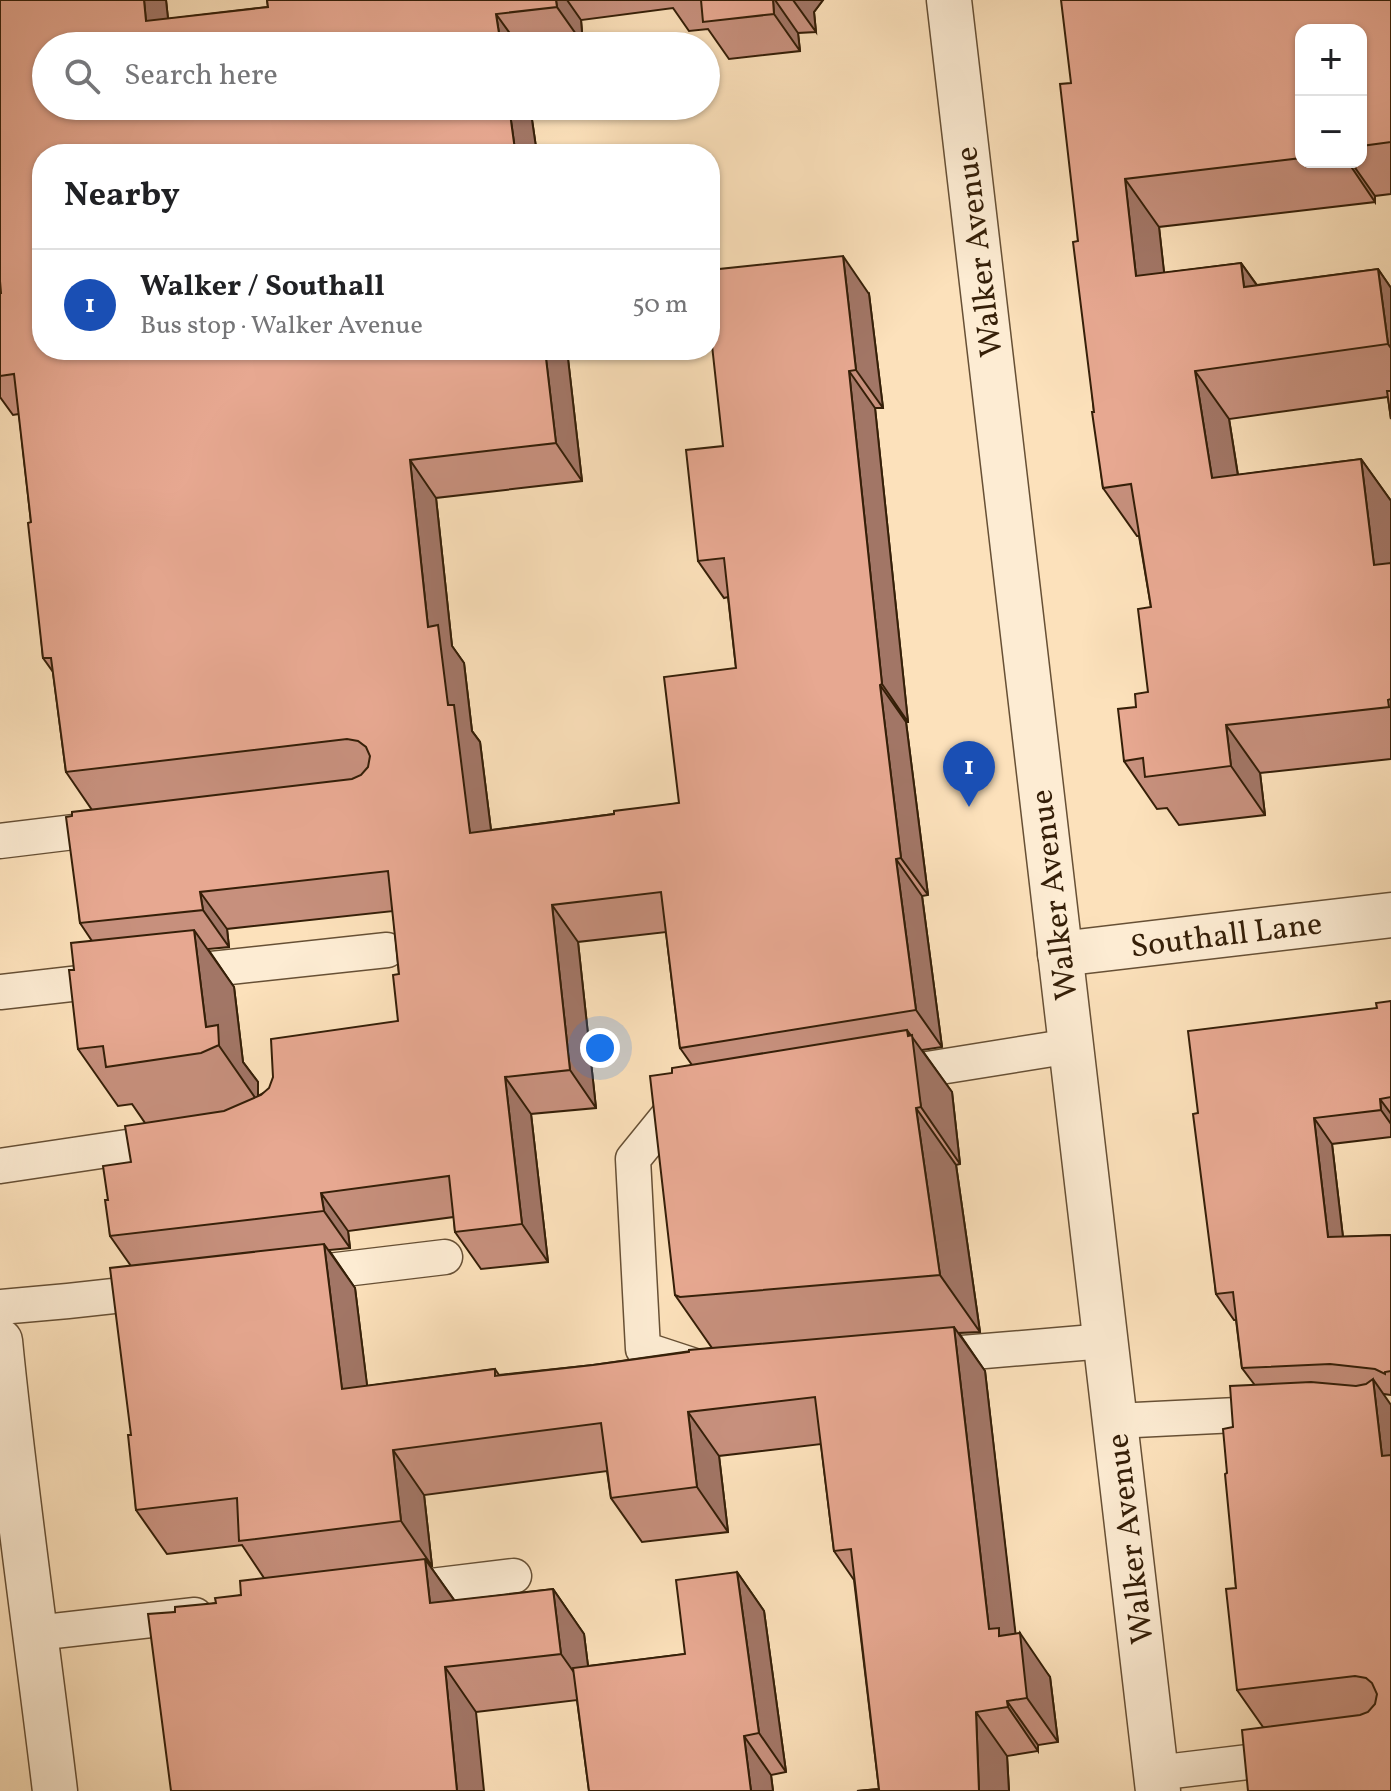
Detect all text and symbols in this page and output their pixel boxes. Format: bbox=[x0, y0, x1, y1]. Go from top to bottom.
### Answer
map controls bbox=[1295, 24, 1367, 168]
button: + bbox=[1295, 24, 1367, 96]
search box bbox=[32, 32, 720, 120]
icon: search bbox=[60, 54, 104, 98]
text: Search here bbox=[124, 55, 278, 97]
button: − bbox=[1295, 96, 1367, 168]
street label: Walker Avenue bbox=[946, 144, 1016, 360]
text: Nearby bbox=[64, 173, 180, 220]
text: Walker / Southall bbox=[140, 266, 385, 308]
text: 1 bbox=[85, 287, 95, 323]
text: 50 m bbox=[632, 287, 688, 323]
text: Bus stop · Walker Avenue bbox=[140, 308, 423, 344]
pin: 1 bbox=[943, 741, 995, 807]
street label: Walker Avenue bbox=[1021, 787, 1091, 1003]
street label: Southall Lane bbox=[1128, 903, 1325, 971]
your location bbox=[580, 1028, 620, 1068]
street label: Walker Avenue bbox=[1097, 1431, 1167, 1647]

